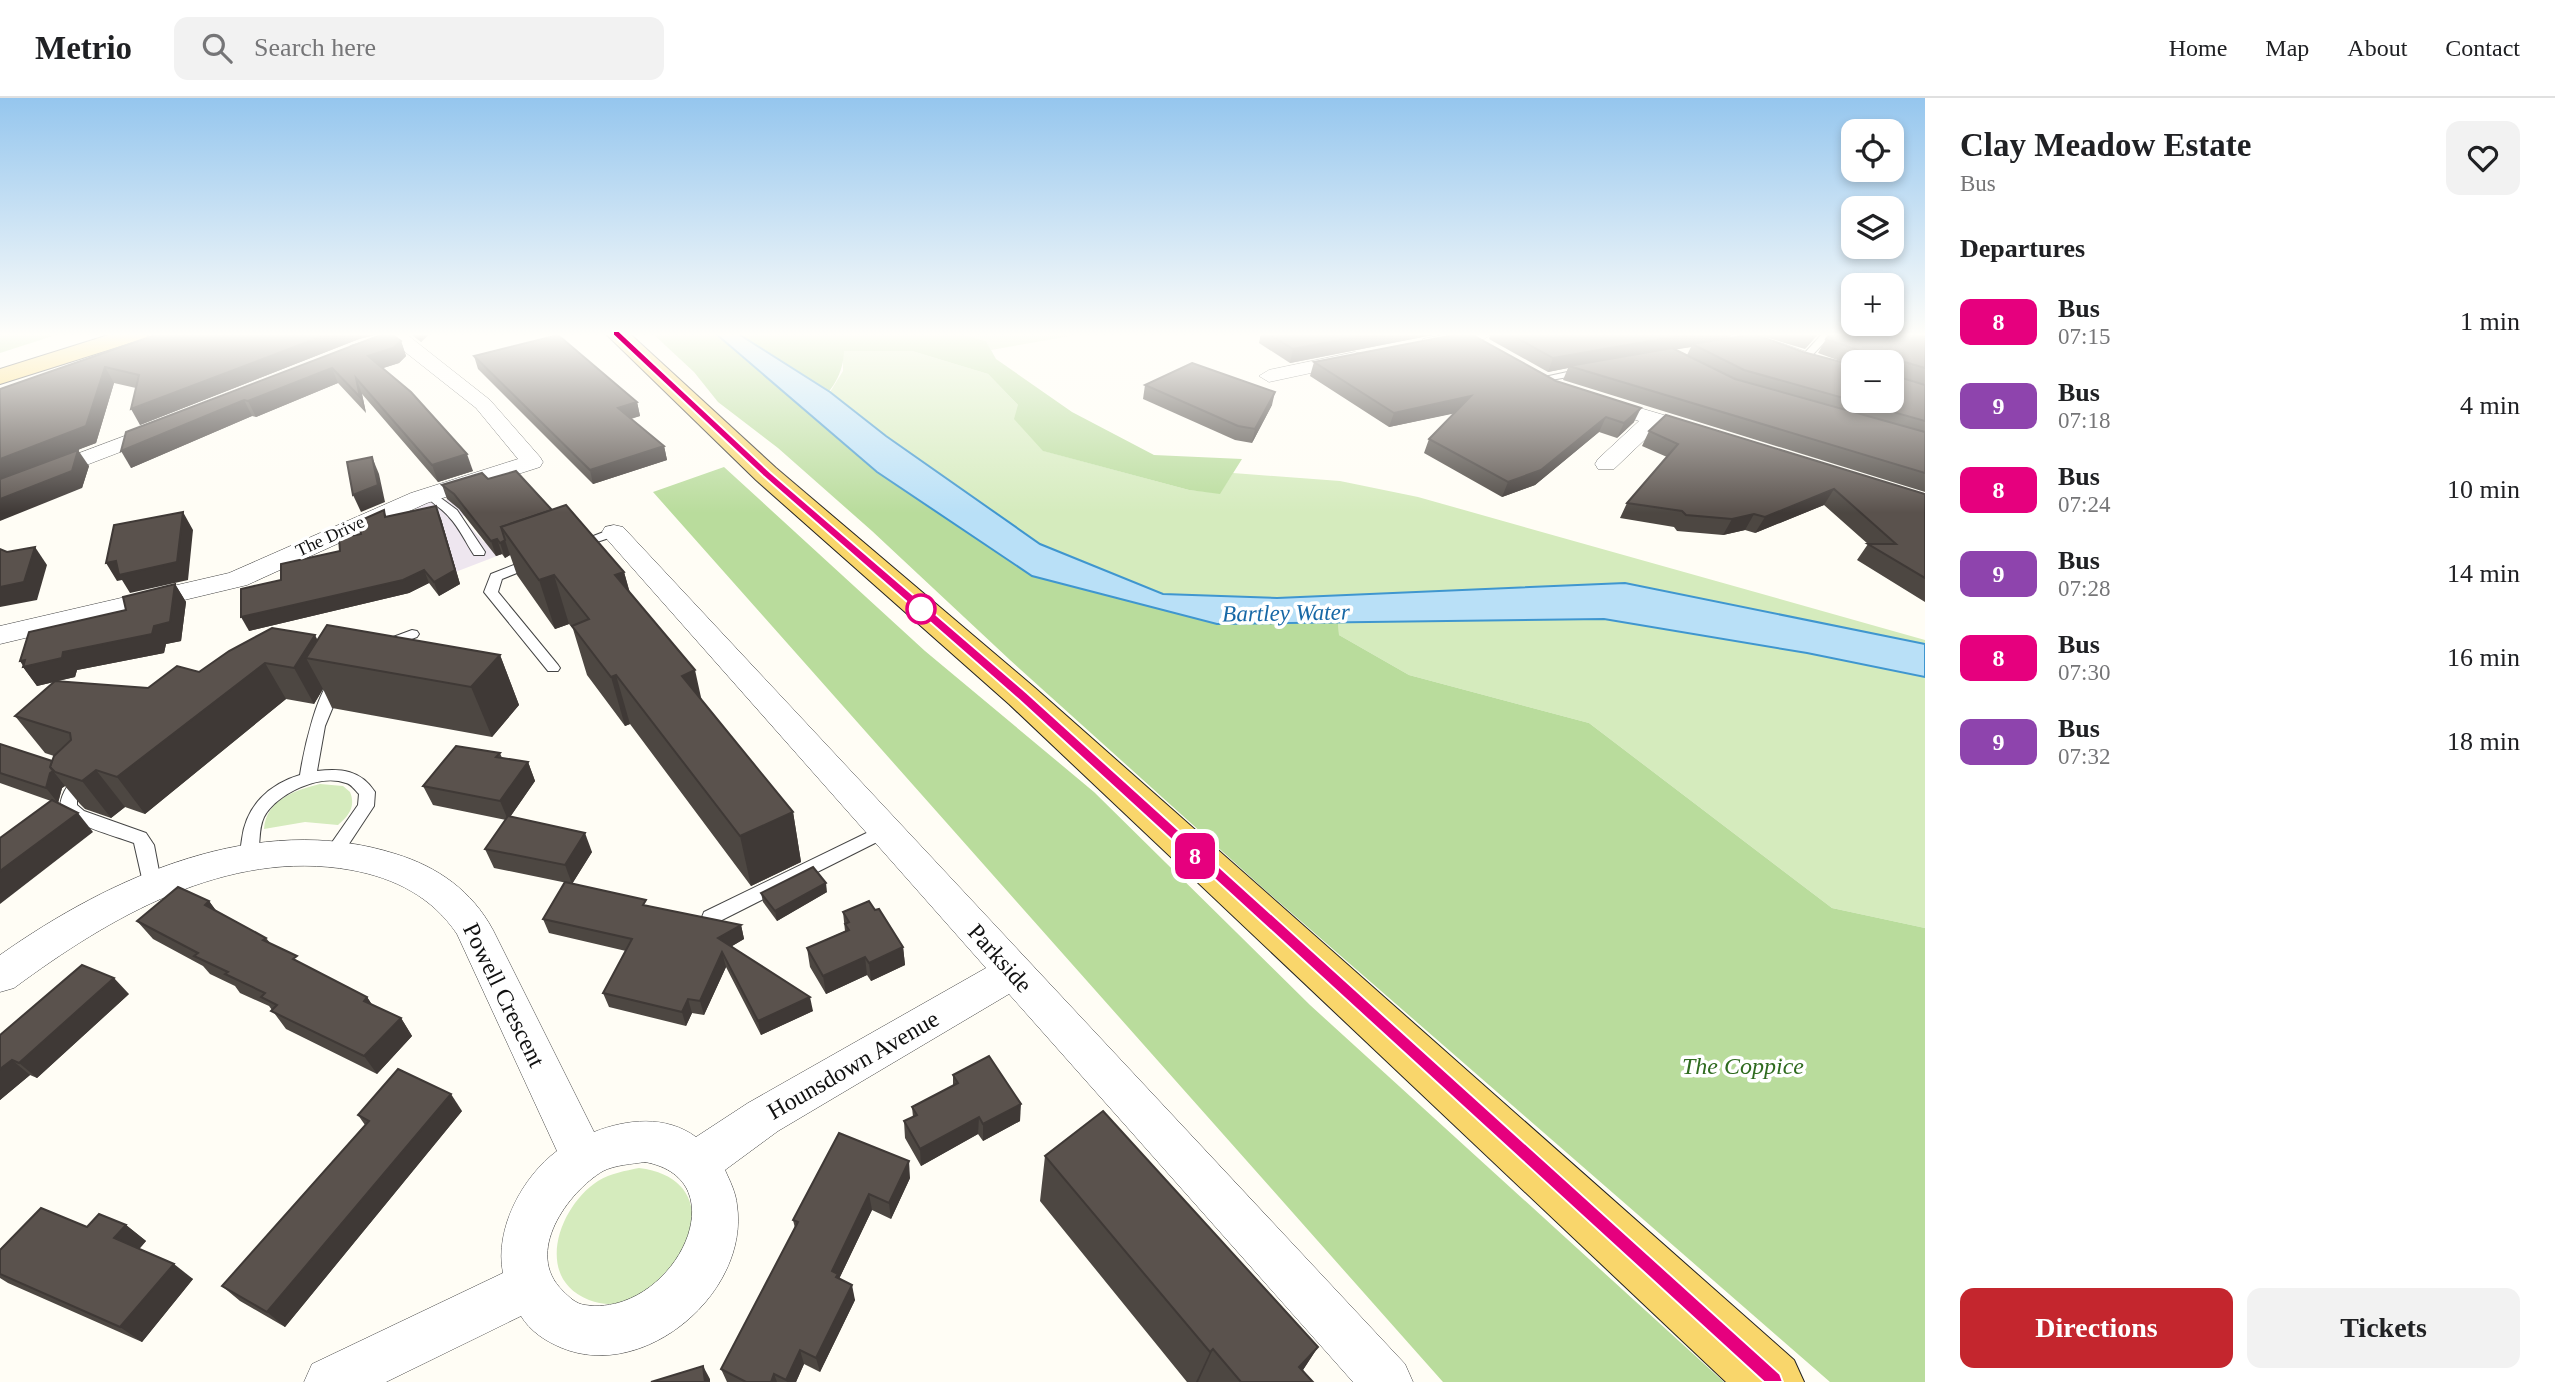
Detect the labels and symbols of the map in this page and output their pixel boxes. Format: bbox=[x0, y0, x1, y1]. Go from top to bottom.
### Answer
street label: The Drive bbox=[292, 511, 368, 561]
unlabelled marker bbox=[906, 594, 936, 624]
water label: Bartley Water bbox=[1222, 599, 1351, 627]
line badge: 8 bbox=[1172, 833, 1218, 879]
street label: Powell Crescent bbox=[458, 919, 550, 1071]
street label: Parkside bbox=[963, 919, 1037, 997]
street label: Hounsdown Avenue bbox=[763, 1005, 943, 1125]
park label: The Coppice bbox=[1682, 1053, 1804, 1079]

